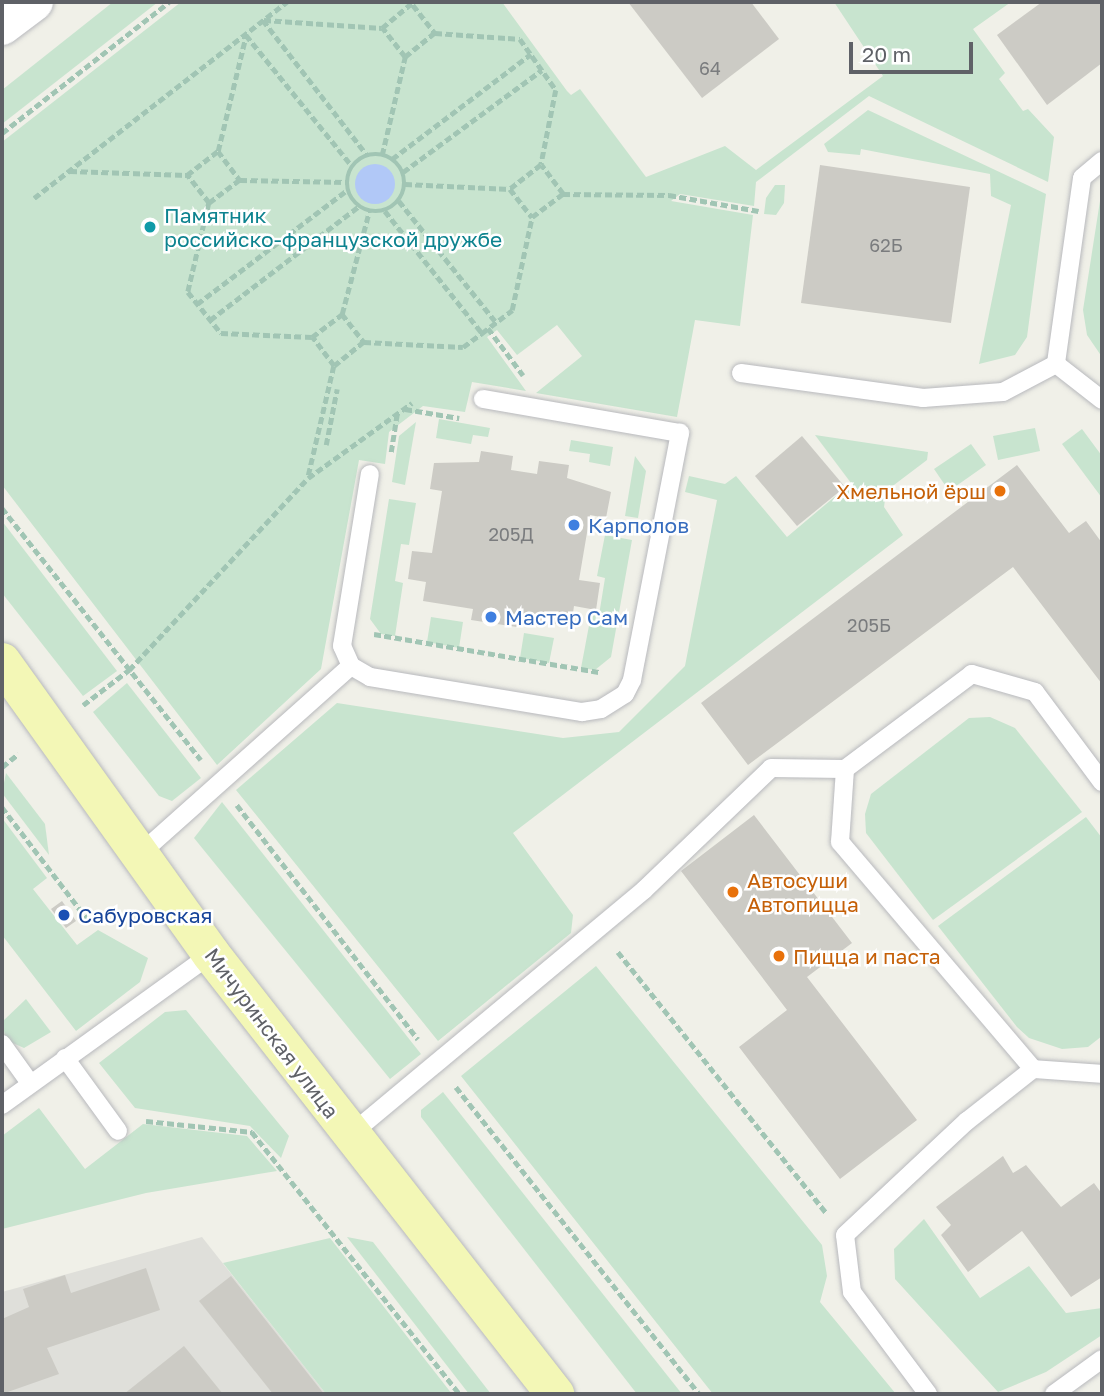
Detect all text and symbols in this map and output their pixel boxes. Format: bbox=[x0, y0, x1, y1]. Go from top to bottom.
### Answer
scale bar bbox=[852, 28, 976, 72]
text: 20 m bbox=[862, 41, 911, 67]
house number: 64 bbox=[699, 57, 721, 79]
place label: Памятник российско-французской дружбе bbox=[164, 202, 502, 252]
marker: Памятник российско-французской дружбе bbox=[142, 219, 158, 235]
house number: 62Б bbox=[869, 234, 903, 256]
place label: Хмельной ёрш bbox=[836, 478, 986, 504]
marker: Хмельной ёрш bbox=[992, 483, 1008, 499]
place label: Карполов bbox=[588, 512, 689, 538]
marker: Карполов bbox=[566, 517, 582, 533]
house number: 205Д bbox=[488, 523, 534, 545]
place label: Мастер Сам bbox=[505, 604, 628, 630]
marker: Мастер Сам bbox=[483, 609, 499, 625]
house number: 205Б bbox=[847, 614, 891, 636]
place label: Автосуши Автопицца bbox=[747, 867, 859, 917]
marker: Автосуши Автопицца bbox=[725, 884, 741, 900]
place label: Сабуровская bbox=[78, 902, 213, 928]
marker: Сабуровская bbox=[56, 907, 72, 923]
street label: Мичуринская улица bbox=[200, 943, 344, 1123]
place label: Пицца и паста bbox=[793, 943, 941, 969]
marker: Пицца и паста bbox=[771, 948, 787, 964]

